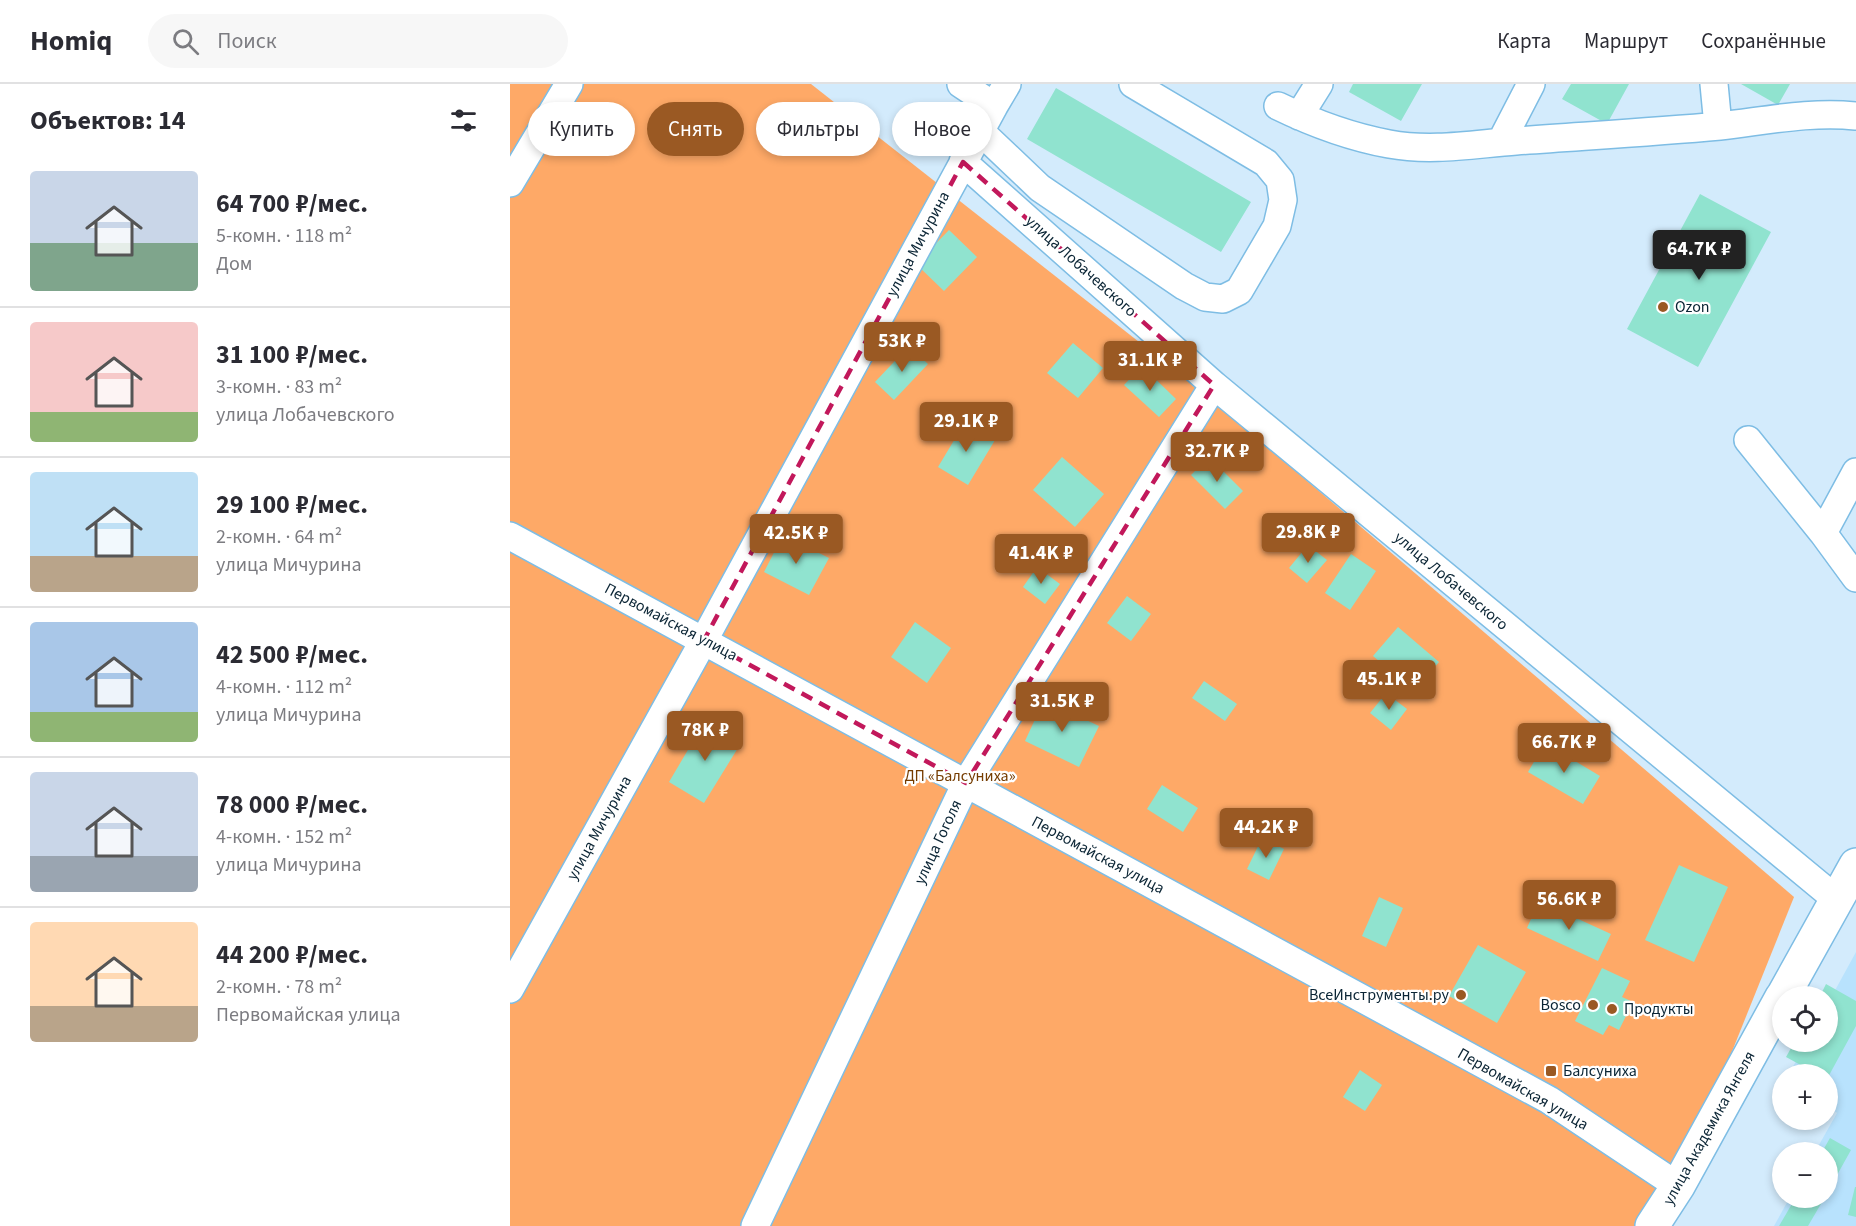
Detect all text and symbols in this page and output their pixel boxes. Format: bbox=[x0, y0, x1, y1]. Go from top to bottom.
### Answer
search box bbox=[148, 14, 568, 68]
text: Homiq bbox=[30, 21, 112, 61]
icon: search bbox=[169, 25, 202, 58]
text: Поиск bbox=[217, 25, 277, 57]
text: Карта bbox=[1497, 26, 1551, 56]
text: Маршрут bbox=[1584, 26, 1668, 56]
text: Сохранённые bbox=[1701, 26, 1826, 56]
text: Объектов: 14 bbox=[30, 102, 186, 139]
chip: Купить bbox=[528, 102, 635, 156]
chip: Снять bbox=[647, 102, 744, 156]
chip: Фильтры bbox=[756, 102, 880, 156]
chip: Новое bbox=[892, 102, 992, 156]
icon: filters bbox=[447, 104, 480, 137]
text: 64 700 ₽/мес. bbox=[216, 185, 368, 222]
street label: улица Мичурина bbox=[881, 187, 955, 301]
icon: home bbox=[78, 195, 150, 267]
street label: улица Лобачевского bbox=[1021, 210, 1141, 322]
text: 5-комн. · 118 m² bbox=[216, 222, 352, 250]
pin: 64.7K ₽ bbox=[1644, 230, 1754, 281]
text: 64.7K ₽ bbox=[1667, 235, 1731, 263]
text: Дом bbox=[216, 250, 252, 278]
place label: Ozon bbox=[1675, 296, 1710, 318]
marker: Ozon bbox=[1656, 300, 1670, 314]
pin: 53K ₽ bbox=[860, 322, 944, 373]
text: 53K ₽ bbox=[878, 327, 926, 355]
text: 31 100 ₽/мес. bbox=[216, 336, 368, 373]
pin: 31.1K ₽ bbox=[1095, 341, 1205, 392]
icon: home bbox=[78, 346, 150, 418]
text: 31.1K ₽ bbox=[1118, 346, 1182, 374]
text: 3-комн. · 83 m² bbox=[216, 373, 342, 401]
text: улица Лобачевского bbox=[216, 401, 395, 429]
pin: 29.1K ₽ bbox=[911, 402, 1021, 453]
text: 29.1K ₽ bbox=[934, 407, 998, 435]
pin: 32.7K ₽ bbox=[1162, 432, 1272, 483]
text: 32.7K ₽ bbox=[1185, 437, 1249, 465]
text: 29 100 ₽/мес. bbox=[216, 486, 368, 523]
icon: home bbox=[78, 496, 150, 568]
pin: 29.8K ₽ bbox=[1253, 513, 1363, 564]
pin: 42.5K ₽ bbox=[741, 514, 851, 565]
text: 29.8K ₽ bbox=[1276, 518, 1340, 546]
text: 42.5K ₽ bbox=[764, 519, 828, 547]
text: 2-комн. · 64 m² bbox=[216, 523, 342, 551]
street label: улица Лобачевского bbox=[1389, 527, 1513, 635]
pin: 41.4K ₽ bbox=[986, 534, 1096, 585]
text: 41.4K ₽ bbox=[1009, 539, 1073, 567]
text: улица Мичурина bbox=[216, 551, 362, 579]
street label: Первомайская улица bbox=[601, 578, 741, 666]
text: 42 500 ₽/мес. bbox=[216, 636, 368, 673]
icon: home bbox=[78, 646, 150, 718]
pin: 45.1K ₽ bbox=[1334, 660, 1444, 711]
text: 45.1K ₽ bbox=[1357, 665, 1421, 693]
text: 4-комн. · 112 m² bbox=[216, 673, 352, 701]
pin: 31.5K ₽ bbox=[1007, 682, 1117, 733]
text: 31.5K ₽ bbox=[1030, 687, 1094, 715]
text: улица Мичурина bbox=[216, 701, 362, 729]
pin: 78K ₽ bbox=[663, 711, 747, 762]
text: 78K ₽ bbox=[681, 716, 729, 744]
pin: 66.7K ₽ bbox=[1509, 723, 1619, 774]
text: 66.7K ₽ bbox=[1532, 728, 1596, 756]
park label: ДП «Балсуниха» bbox=[904, 765, 1016, 787]
street label: улица Мичурина bbox=[561, 772, 637, 884]
text: 78 000 ₽/мес. bbox=[216, 786, 368, 823]
icon: home bbox=[78, 796, 150, 868]
street label: улица Гоголя bbox=[909, 796, 967, 888]
pin: 44.2K ₽ bbox=[1211, 808, 1321, 859]
street label: Первомайская улица bbox=[1028, 811, 1168, 899]
text: 44.2K ₽ bbox=[1234, 813, 1298, 841]
text: 4-комн. · 152 m² bbox=[216, 823, 352, 851]
text: улица Мичурина bbox=[216, 851, 362, 879]
pin: 56.6K ₽ bbox=[1514, 880, 1624, 931]
text: 56.6K ₽ bbox=[1537, 885, 1601, 913]
text: 44 200 ₽/мес. bbox=[216, 936, 368, 973]
icon: home bbox=[78, 946, 150, 1018]
text: 2-комн. · 78 m² bbox=[216, 973, 342, 1001]
place label: ВсеИнструменты.ру bbox=[1309, 984, 1450, 1006]
map controls bbox=[1772, 986, 1838, 1208]
button: locate bbox=[1772, 986, 1838, 1052]
marker: ВсеИнструменты.ру bbox=[1454, 988, 1468, 1002]
place label: Bosco bbox=[1541, 994, 1581, 1016]
marker: Bosco bbox=[1586, 998, 1600, 1012]
place label: Продукты bbox=[1624, 998, 1694, 1020]
text: Первомайская улица bbox=[216, 1001, 401, 1029]
marker: Продукты bbox=[1605, 1002, 1619, 1016]
street label: Первомайская улица bbox=[1454, 1043, 1592, 1135]
street label: улица Академика Янгеля bbox=[1657, 1047, 1761, 1209]
place label: Балсуниха bbox=[1563, 1060, 1637, 1082]
marker: Балсуниха bbox=[1544, 1064, 1558, 1078]
button: + bbox=[1772, 1064, 1838, 1130]
button: − bbox=[1772, 1142, 1838, 1208]

